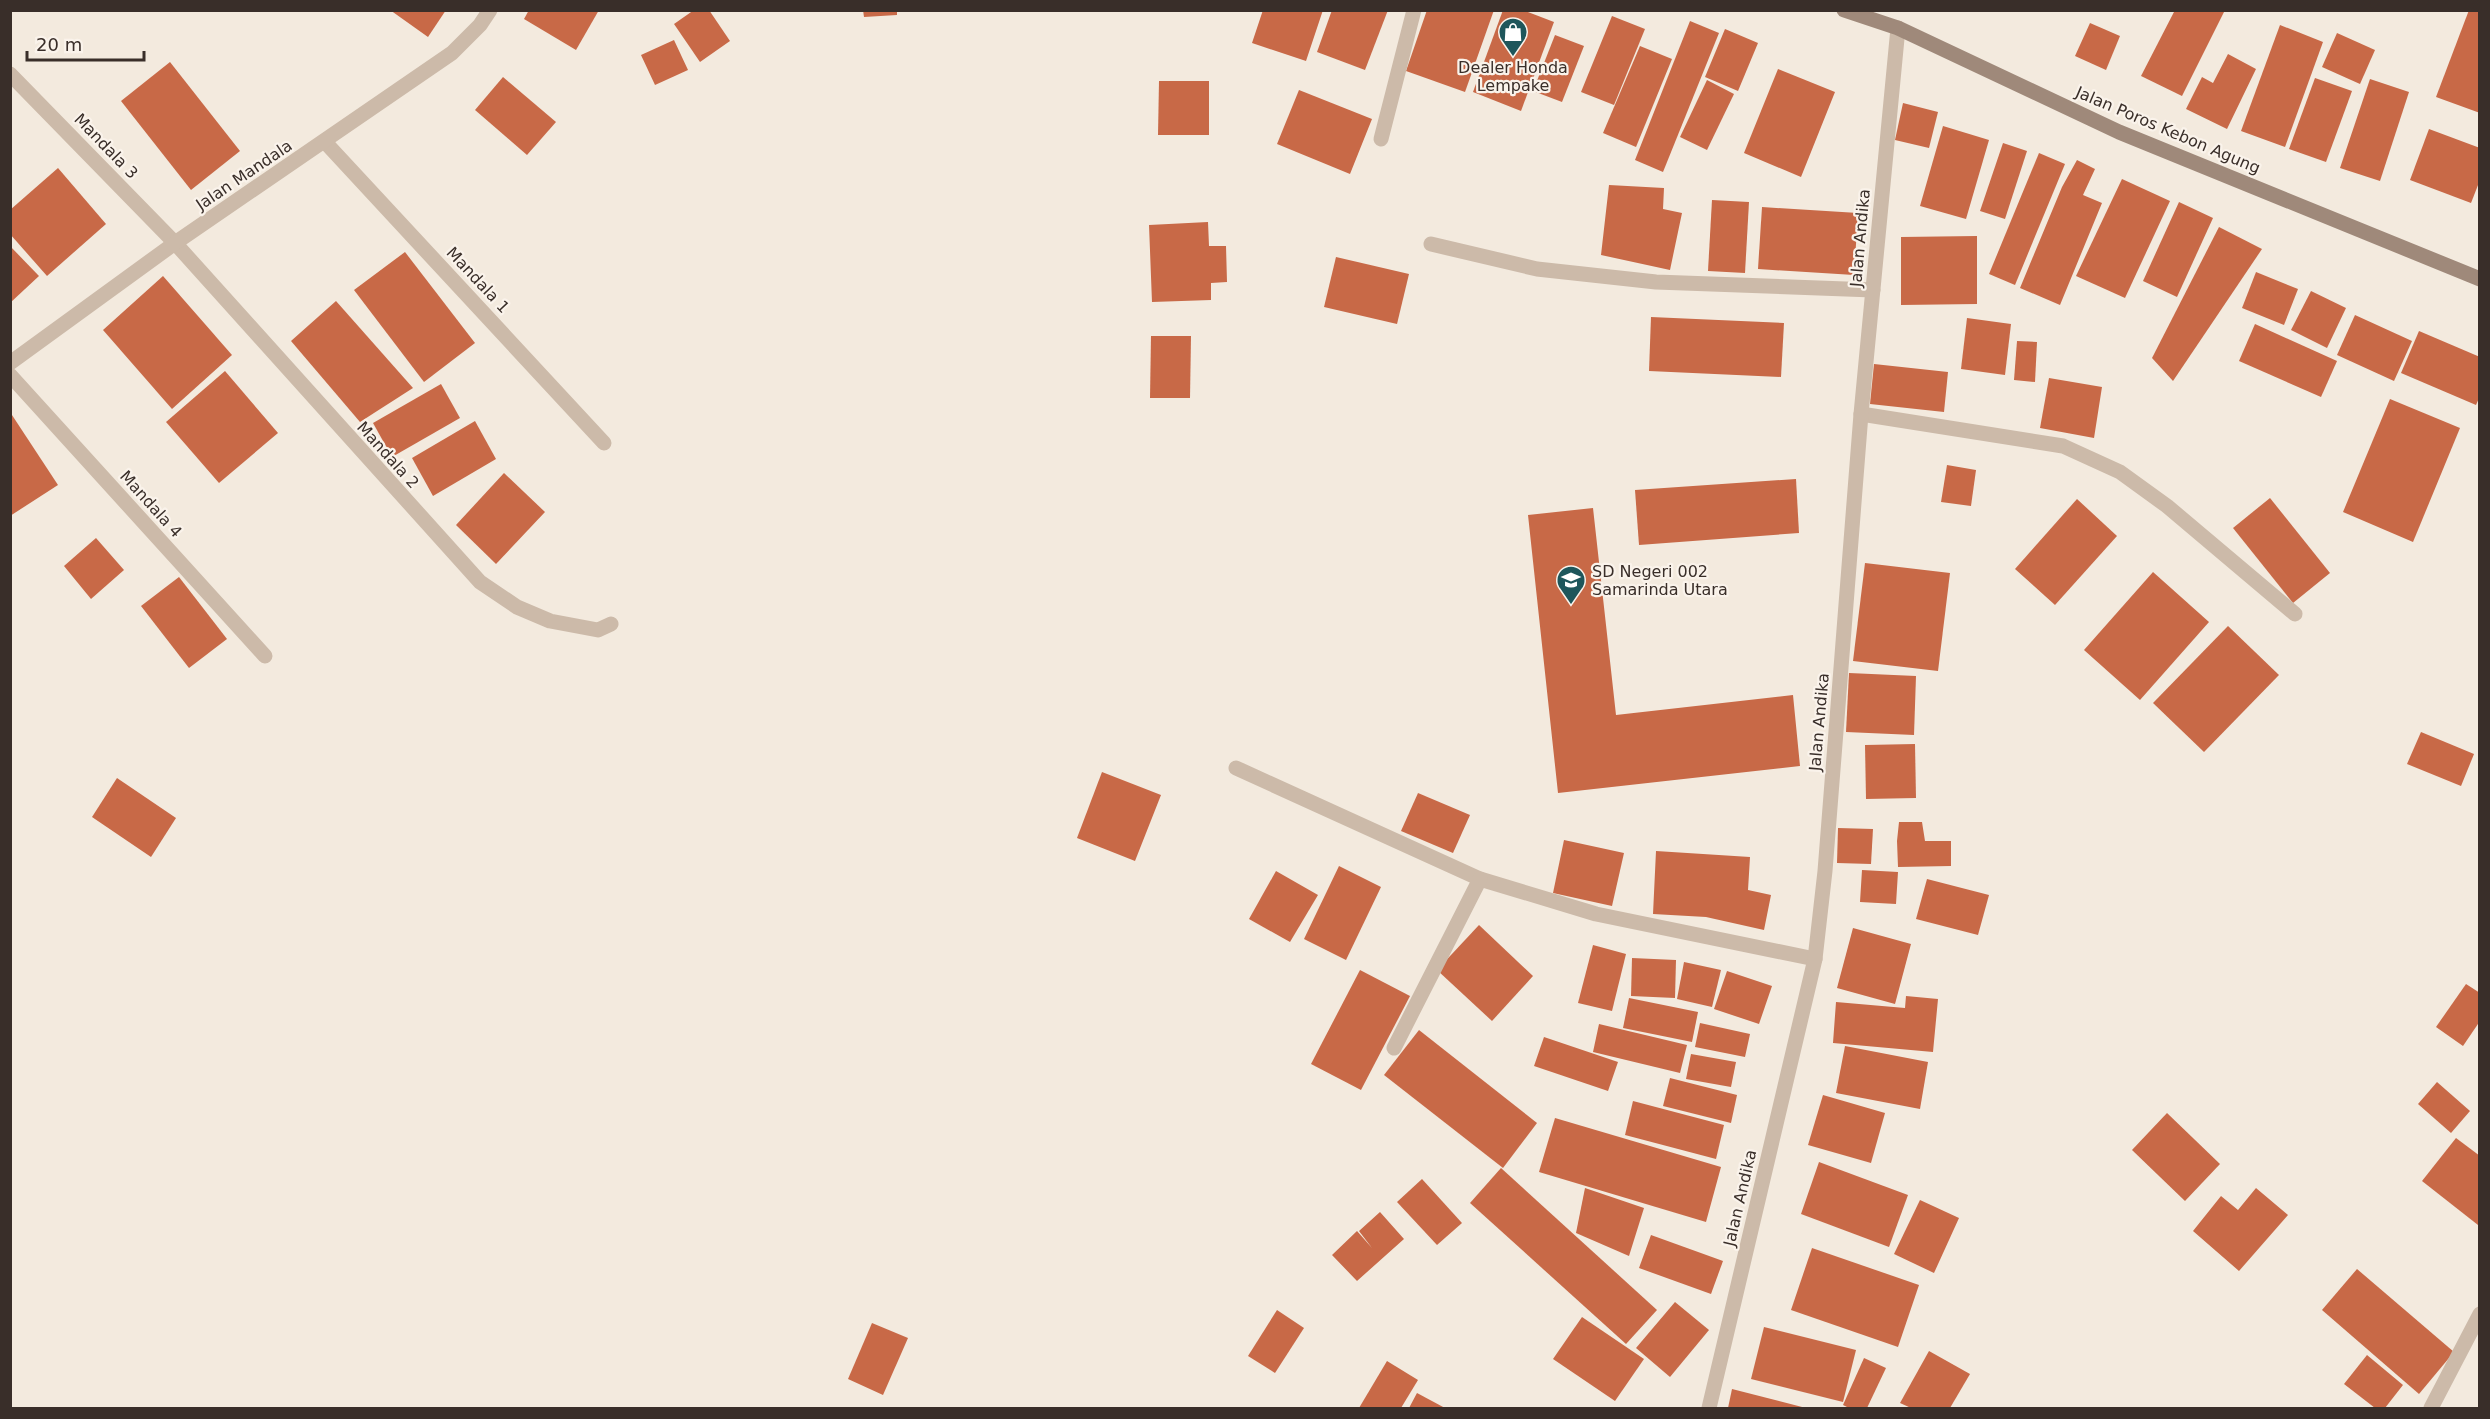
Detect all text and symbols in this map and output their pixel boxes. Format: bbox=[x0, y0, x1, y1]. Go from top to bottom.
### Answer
shop icon: Dealer Honda Lempake bbox=[1497, 16, 1529, 58]
scale bar bbox=[27, 24, 144, 62]
text: 20 m bbox=[36, 34, 82, 55]
place label: Dealer Honda Lempake bbox=[1458, 58, 1568, 95]
street label: Jalan Poros Kebon Agung bbox=[2072, 82, 2263, 178]
street label: Mandala 3 bbox=[70, 109, 142, 183]
street label: Jalan Mandala bbox=[191, 136, 296, 215]
street label: Jalan Andika bbox=[1846, 188, 1874, 289]
street label: Mandala 1 bbox=[443, 243, 513, 317]
street label: Mandala 2 bbox=[353, 418, 423, 492]
street label: Mandala 4 bbox=[116, 467, 186, 541]
place label: SD Negeri 002 Samarinda Utara bbox=[1592, 562, 1728, 599]
school or university icon: SD Negeri 002 Samarinda Utara bbox=[1555, 564, 1587, 606]
street label: Jalan Andika bbox=[1805, 672, 1833, 773]
street label: Jalan Andika bbox=[1719, 1148, 1760, 1249]

